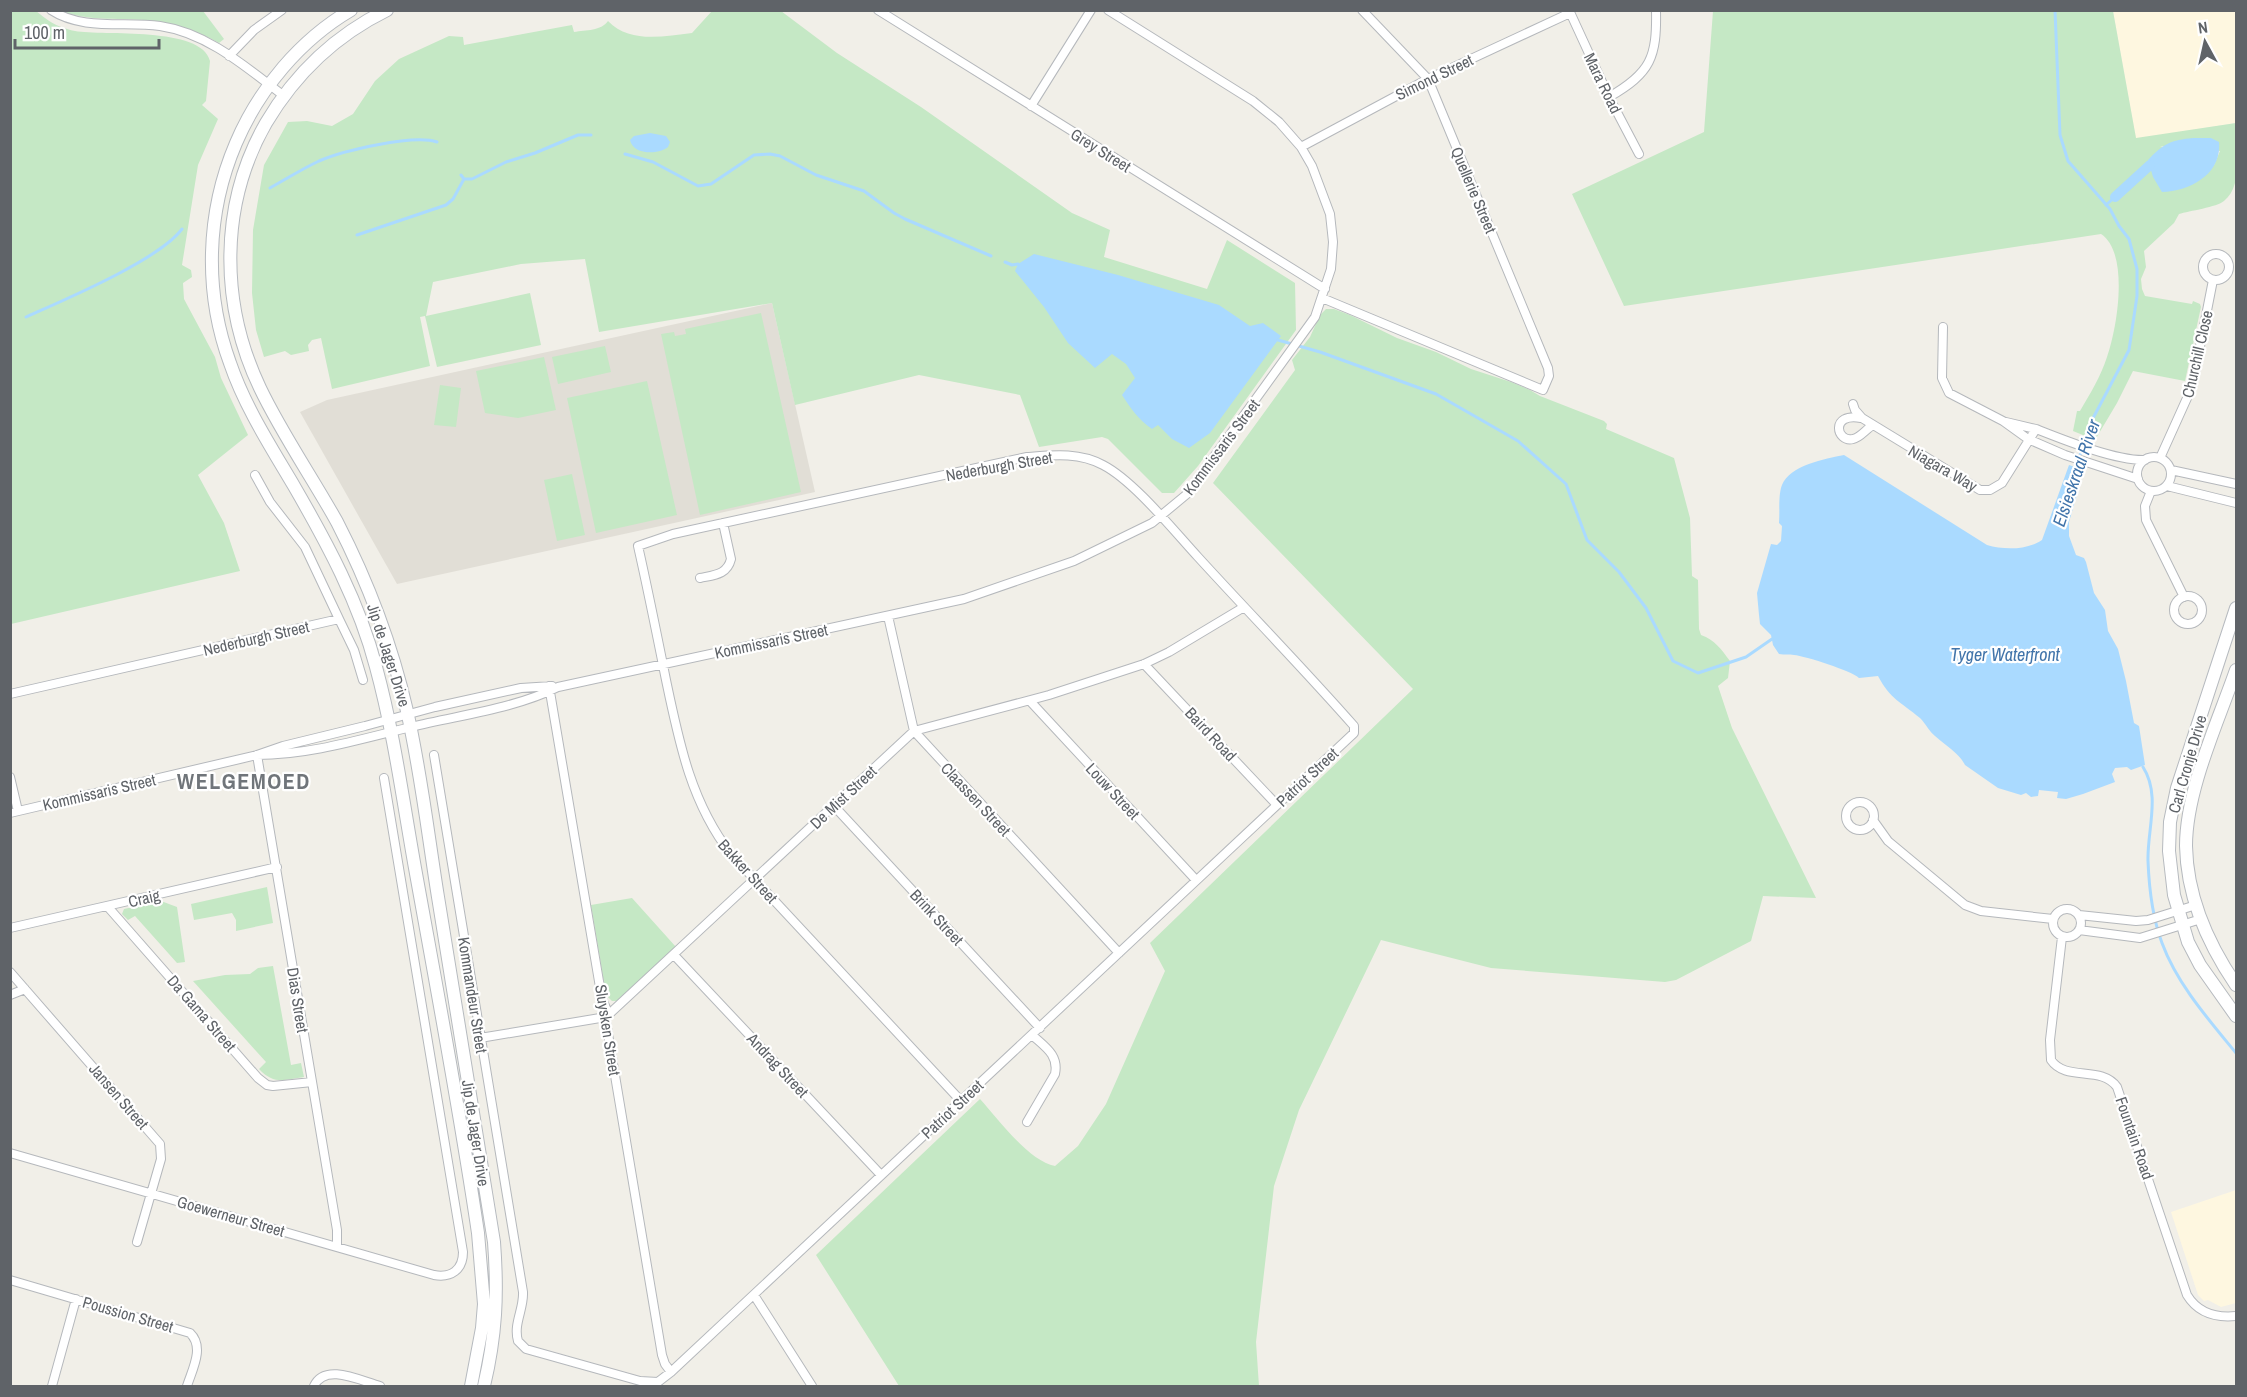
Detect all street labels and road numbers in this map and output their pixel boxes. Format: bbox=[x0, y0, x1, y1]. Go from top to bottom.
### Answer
street label: Simond Street bbox=[1391, 49, 1477, 105]
street label: Mara Road bbox=[1579, 49, 1627, 117]
street label: Grey Street bbox=[1067, 123, 1136, 177]
street label: Quellerie Street bbox=[1446, 143, 1502, 237]
street label: Churchill Close bbox=[2176, 308, 2218, 400]
street label: Kommissaris Street bbox=[1178, 394, 1265, 500]
street label: Niagara Way bbox=[1905, 439, 1982, 497]
street label: Nederburgh Street bbox=[944, 446, 1054, 486]
street label: Jip de Jager Drive bbox=[362, 601, 416, 709]
street label: Nederburgh Street bbox=[201, 615, 311, 661]
street label: Kommissaris Street bbox=[712, 618, 830, 664]
street label: Baird Road bbox=[1180, 702, 1242, 766]
street label: Carl Cronje Drive bbox=[2162, 712, 2212, 816]
street label: Patriot Street bbox=[1271, 742, 1343, 811]
street label: Claassen Street bbox=[936, 757, 1016, 841]
street label: Louw Street bbox=[1081, 758, 1145, 824]
street label: De Mist Street bbox=[805, 760, 881, 834]
street label: Kommissaris Street bbox=[40, 768, 158, 816]
street label: Bakker Street bbox=[713, 834, 783, 908]
street label: Craig bbox=[126, 884, 163, 912]
street label: Brink Street bbox=[905, 884, 969, 950]
street label: Kommandeur Street bbox=[453, 935, 493, 1055]
street label: Dias Street bbox=[282, 966, 314, 1034]
street label: Da Gama Street bbox=[163, 970, 242, 1056]
street label: Sluysken Street bbox=[590, 983, 626, 1077]
street label: Andrag Street bbox=[742, 1027, 814, 1102]
street label: Jansen Street bbox=[84, 1058, 154, 1134]
street label: Patriot Street bbox=[916, 1074, 988, 1143]
street label: Jip de Jager Drive bbox=[457, 1078, 495, 1188]
street label: Fountain Road bbox=[2111, 1094, 2159, 1182]
street label: Goewerneur Street bbox=[175, 1190, 288, 1242]
street label: Poussion Street bbox=[80, 1291, 176, 1338]

